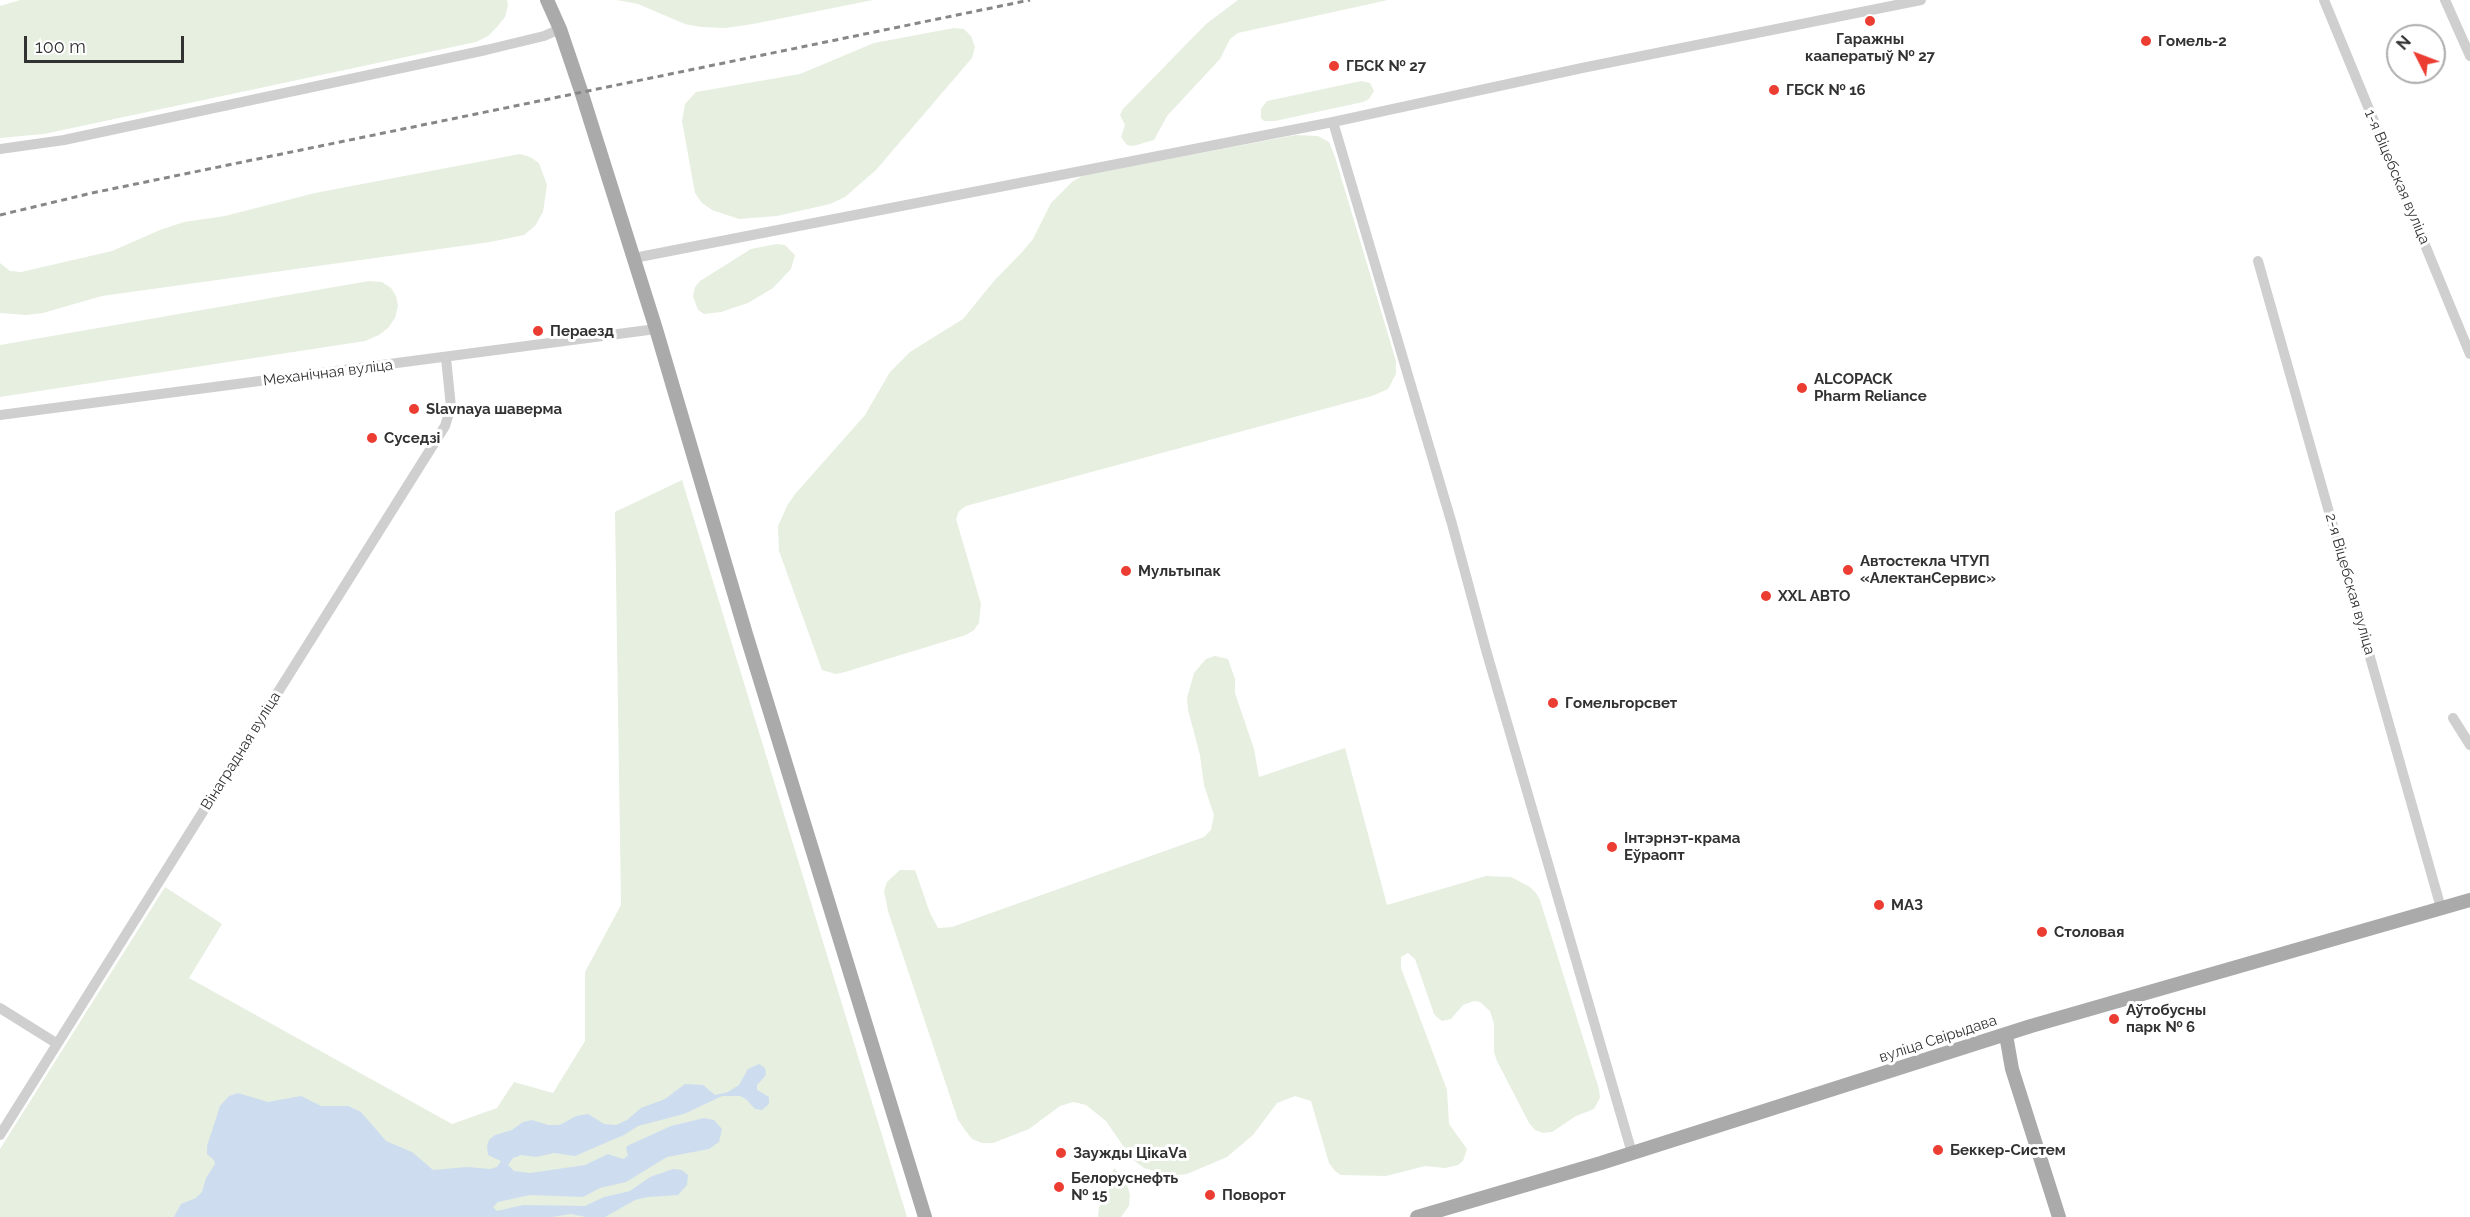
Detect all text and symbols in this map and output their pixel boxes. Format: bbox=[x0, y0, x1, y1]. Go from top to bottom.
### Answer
marker: Гаражны кааператыў № 27 bbox=[1863, 14, 1877, 28]
scale bar bbox=[27, 24, 188, 62]
north arrow bbox=[2386, 24, 2446, 84]
place label: Гаражны кааператыў № 27 bbox=[1805, 30, 1935, 65]
place label: Гомель-2 bbox=[2158, 32, 2227, 50]
text: N bbox=[2393, 32, 2415, 54]
marker: Гомель-2 bbox=[2139, 34, 2153, 48]
text: 100 m bbox=[35, 36, 86, 57]
place label: ГБСК № 27 bbox=[1346, 57, 1426, 75]
marker: ГБСК № 27 bbox=[1327, 59, 1341, 73]
place label: ГБСК № 16 bbox=[1786, 81, 1866, 99]
marker: ГБСК № 16 bbox=[1767, 83, 1781, 97]
street label: 1-я Віцебская вуліца bbox=[2360, 107, 2434, 247]
place label: Пераезд bbox=[550, 322, 614, 340]
marker: Пераезд bbox=[531, 324, 545, 338]
street label: Механічная вуліца bbox=[262, 356, 394, 390]
place label: ALCOPACK Pharm Reliance bbox=[1814, 370, 1927, 405]
marker: ALCOPACK Pharm Reliance bbox=[1795, 381, 1809, 395]
place label: Slavnaya шаверма bbox=[426, 400, 562, 418]
marker: Slavnaya шаверма bbox=[407, 402, 421, 416]
place label: Суседзі bbox=[384, 429, 440, 447]
marker: Суседзі bbox=[365, 431, 379, 445]
street label: 2-я Віцебская вуліца bbox=[2321, 511, 2379, 657]
place label: Автостекла ЧТУП «АлектанСервис» bbox=[1860, 552, 1996, 587]
place label: Мультыпак bbox=[1138, 562, 1221, 580]
marker: Автостекла ЧТУП «АлектанСервис» bbox=[1841, 563, 1855, 577]
marker: Мультыпак bbox=[1119, 564, 1133, 578]
place label: XXL АВТО bbox=[1778, 587, 1850, 605]
marker: XXL АВТО bbox=[1759, 589, 1773, 603]
street label: Вінаградная вуліца bbox=[197, 689, 285, 813]
place label: Гомельгорсвет bbox=[1565, 694, 1677, 712]
marker: Гомельгорсвет bbox=[1546, 696, 1560, 710]
place label: Інтэрнэт-крама Еўраопт bbox=[1624, 829, 1740, 864]
marker: Інтэрнэт-крама Еўраопт bbox=[1605, 840, 1619, 854]
place label: МАЗ bbox=[1891, 896, 1923, 914]
marker: МАЗ bbox=[1872, 898, 1886, 912]
place label: Столовая bbox=[2054, 923, 2124, 941]
marker: Столовая bbox=[2035, 925, 2049, 939]
place label: Аўтобусны парк № 6 bbox=[2126, 1001, 2206, 1036]
street label: вуліца Свірыдава bbox=[1877, 1011, 1999, 1067]
marker: Аўтобусны парк № 6 bbox=[2107, 1012, 2121, 1026]
place label: Беккер-Систем bbox=[1950, 1141, 2066, 1159]
marker: Беккер-Систем bbox=[1931, 1143, 1945, 1157]
place label: Заужды ЦікаVа bbox=[1073, 1144, 1187, 1162]
marker: Заужды ЦікаVа bbox=[1054, 1146, 1068, 1160]
place label: Белоруснефть № 15 bbox=[1071, 1169, 1178, 1204]
marker: Белоруснефть № 15 bbox=[1052, 1180, 1066, 1194]
place label: Поворот bbox=[1222, 1186, 1286, 1204]
marker: Поворот bbox=[1203, 1188, 1217, 1202]

